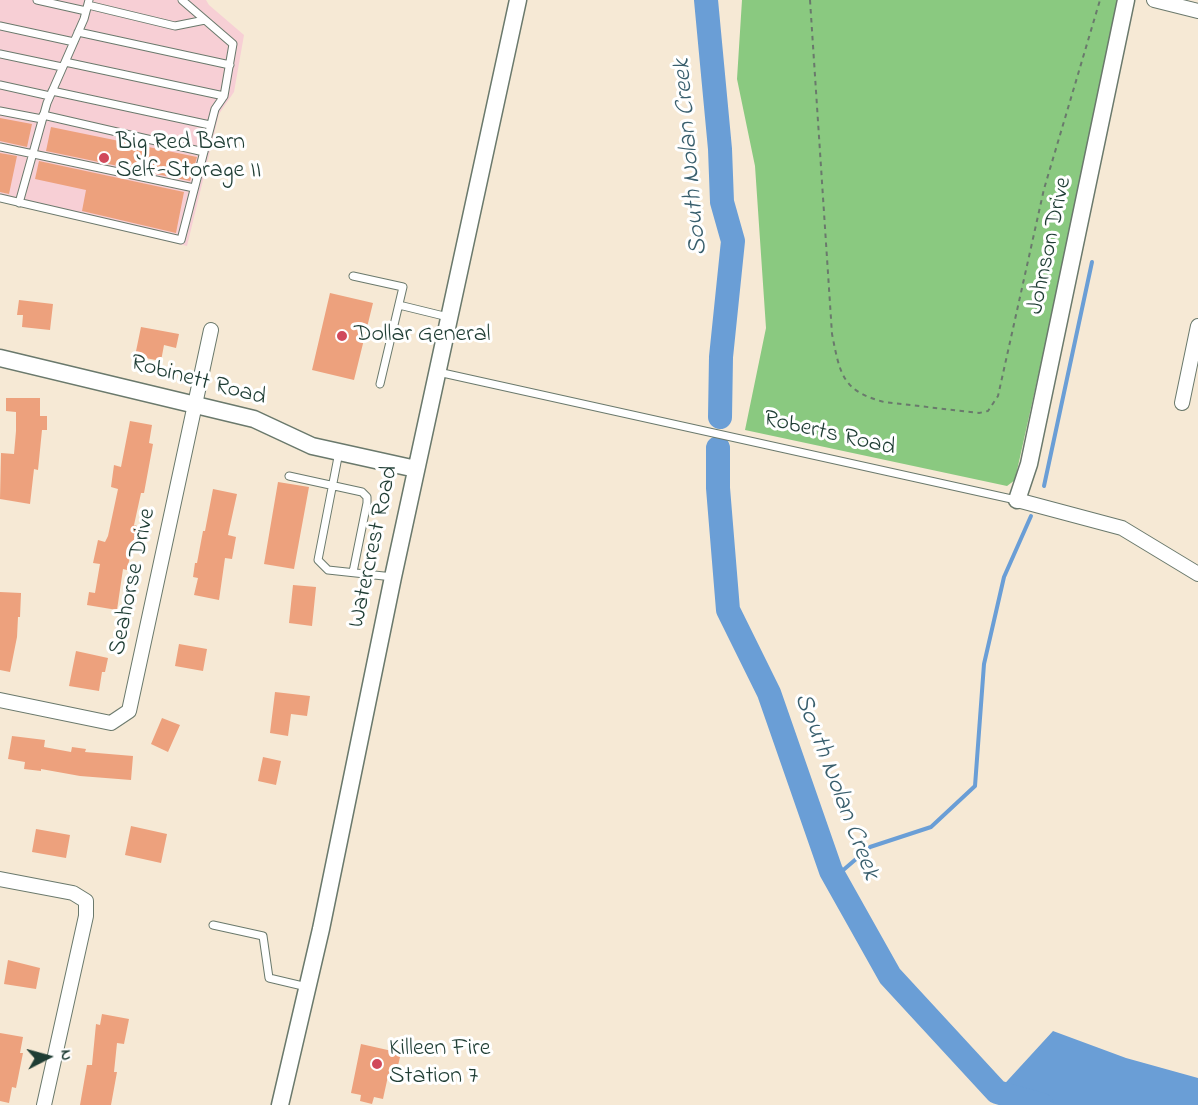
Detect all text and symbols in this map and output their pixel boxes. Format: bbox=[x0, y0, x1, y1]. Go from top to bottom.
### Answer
water label: South Nolan Creek bbox=[668, 57, 716, 257]
place label: Big Red Barn Self-Storage II bbox=[116, 130, 262, 186]
marker: Big Red Barn Self-Storage II bbox=[97, 151, 111, 165]
street label: Johnson Drive bbox=[1022, 175, 1080, 317]
place label: Dollar General bbox=[354, 322, 491, 350]
marker: Dollar General bbox=[335, 329, 349, 343]
street label: Robinett Road bbox=[127, 350, 269, 414]
street label: Roberts Road bbox=[760, 406, 898, 464]
street label: Watercrest Road bbox=[344, 463, 406, 631]
street label: Seahorse Drive bbox=[104, 506, 164, 658]
water label: South Nolan Creek bbox=[785, 689, 885, 885]
north arrow bbox=[18, 1027, 78, 1087]
place label: Killeen Fire Station 7 bbox=[389, 1036, 490, 1092]
text: N bbox=[53, 1048, 78, 1062]
marker: Killeen Fire Station 7 bbox=[370, 1057, 384, 1071]

